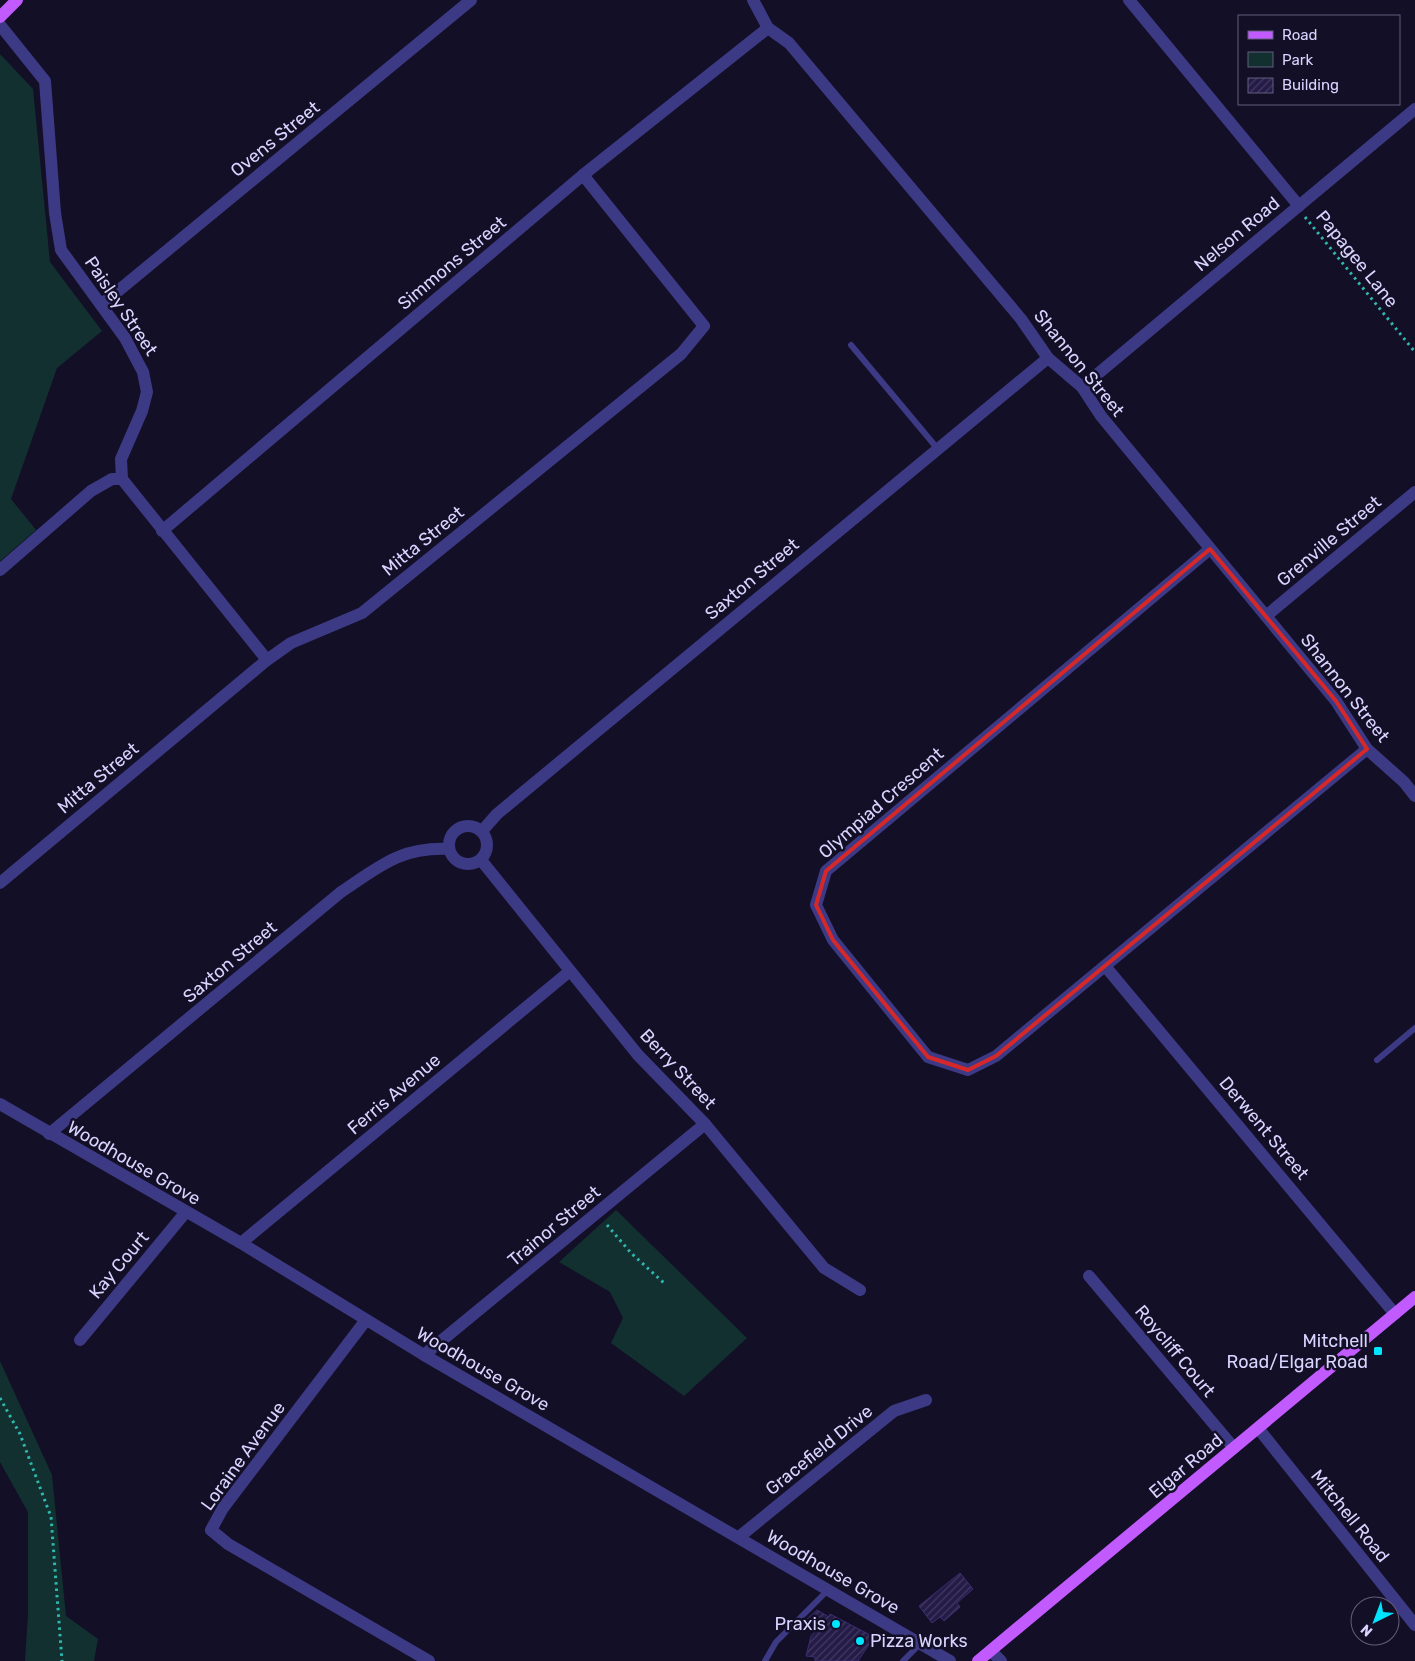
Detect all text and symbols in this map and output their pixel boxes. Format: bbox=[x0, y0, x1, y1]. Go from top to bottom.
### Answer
legend bbox=[1238, 15, 1400, 105]
text: Road bbox=[1282, 26, 1318, 44]
text: Park bbox=[1282, 51, 1313, 69]
text: Building bbox=[1282, 76, 1339, 94]
street label: Ovens Street bbox=[226, 96, 324, 182]
street label: Nelson Road bbox=[1190, 192, 1284, 276]
street label: Papagee Lane bbox=[1311, 206, 1403, 312]
street label: Simmons Street bbox=[393, 211, 511, 315]
street label: Paisley Street bbox=[80, 252, 162, 360]
street label: Shannon Street bbox=[1029, 305, 1129, 421]
street label: Grenville Street bbox=[1272, 491, 1386, 591]
street label: Mitta Street bbox=[378, 501, 468, 581]
street label: Saxton Street bbox=[701, 533, 803, 625]
street label: Shannon Street bbox=[1296, 629, 1394, 747]
street label: Mitta Street bbox=[53, 738, 143, 818]
street label: Olympiad Crescent bbox=[814, 743, 948, 863]
street label: Saxton Street bbox=[179, 916, 281, 1008]
street label: Berry Street bbox=[635, 1024, 721, 1114]
street label: Ferris Avenue bbox=[343, 1049, 445, 1139]
street label: Derwent Street bbox=[1214, 1072, 1314, 1184]
street label: Woodhouse Grove bbox=[64, 1116, 204, 1210]
street label: Trainor Street bbox=[503, 1181, 605, 1271]
street label: Kay Court bbox=[84, 1227, 154, 1303]
street label: Roycliff Court bbox=[1130, 1300, 1220, 1402]
street label: Woodhouse Grove bbox=[413, 1322, 553, 1416]
place label: Mitchell Road/Elgar Road bbox=[1227, 1330, 1368, 1373]
marker: Mitchell Road/Elgar Road bbox=[1372, 1345, 1384, 1357]
street label: Loraine Avenue bbox=[196, 1397, 290, 1515]
street label: Gracefield Drive bbox=[761, 1400, 877, 1500]
street label: Elgar Road bbox=[1145, 1429, 1227, 1503]
street label: Mitchell Road bbox=[1306, 1465, 1394, 1567]
street label: Woodhouse Grove bbox=[763, 1525, 903, 1619]
north arrow bbox=[1350, 1596, 1400, 1646]
place label: Praxis bbox=[775, 1613, 826, 1635]
marker: Praxis bbox=[830, 1618, 842, 1630]
text: N bbox=[1357, 1621, 1376, 1640]
place label: Pizza Works bbox=[870, 1630, 968, 1652]
marker: Pizza Works bbox=[854, 1635, 866, 1647]

